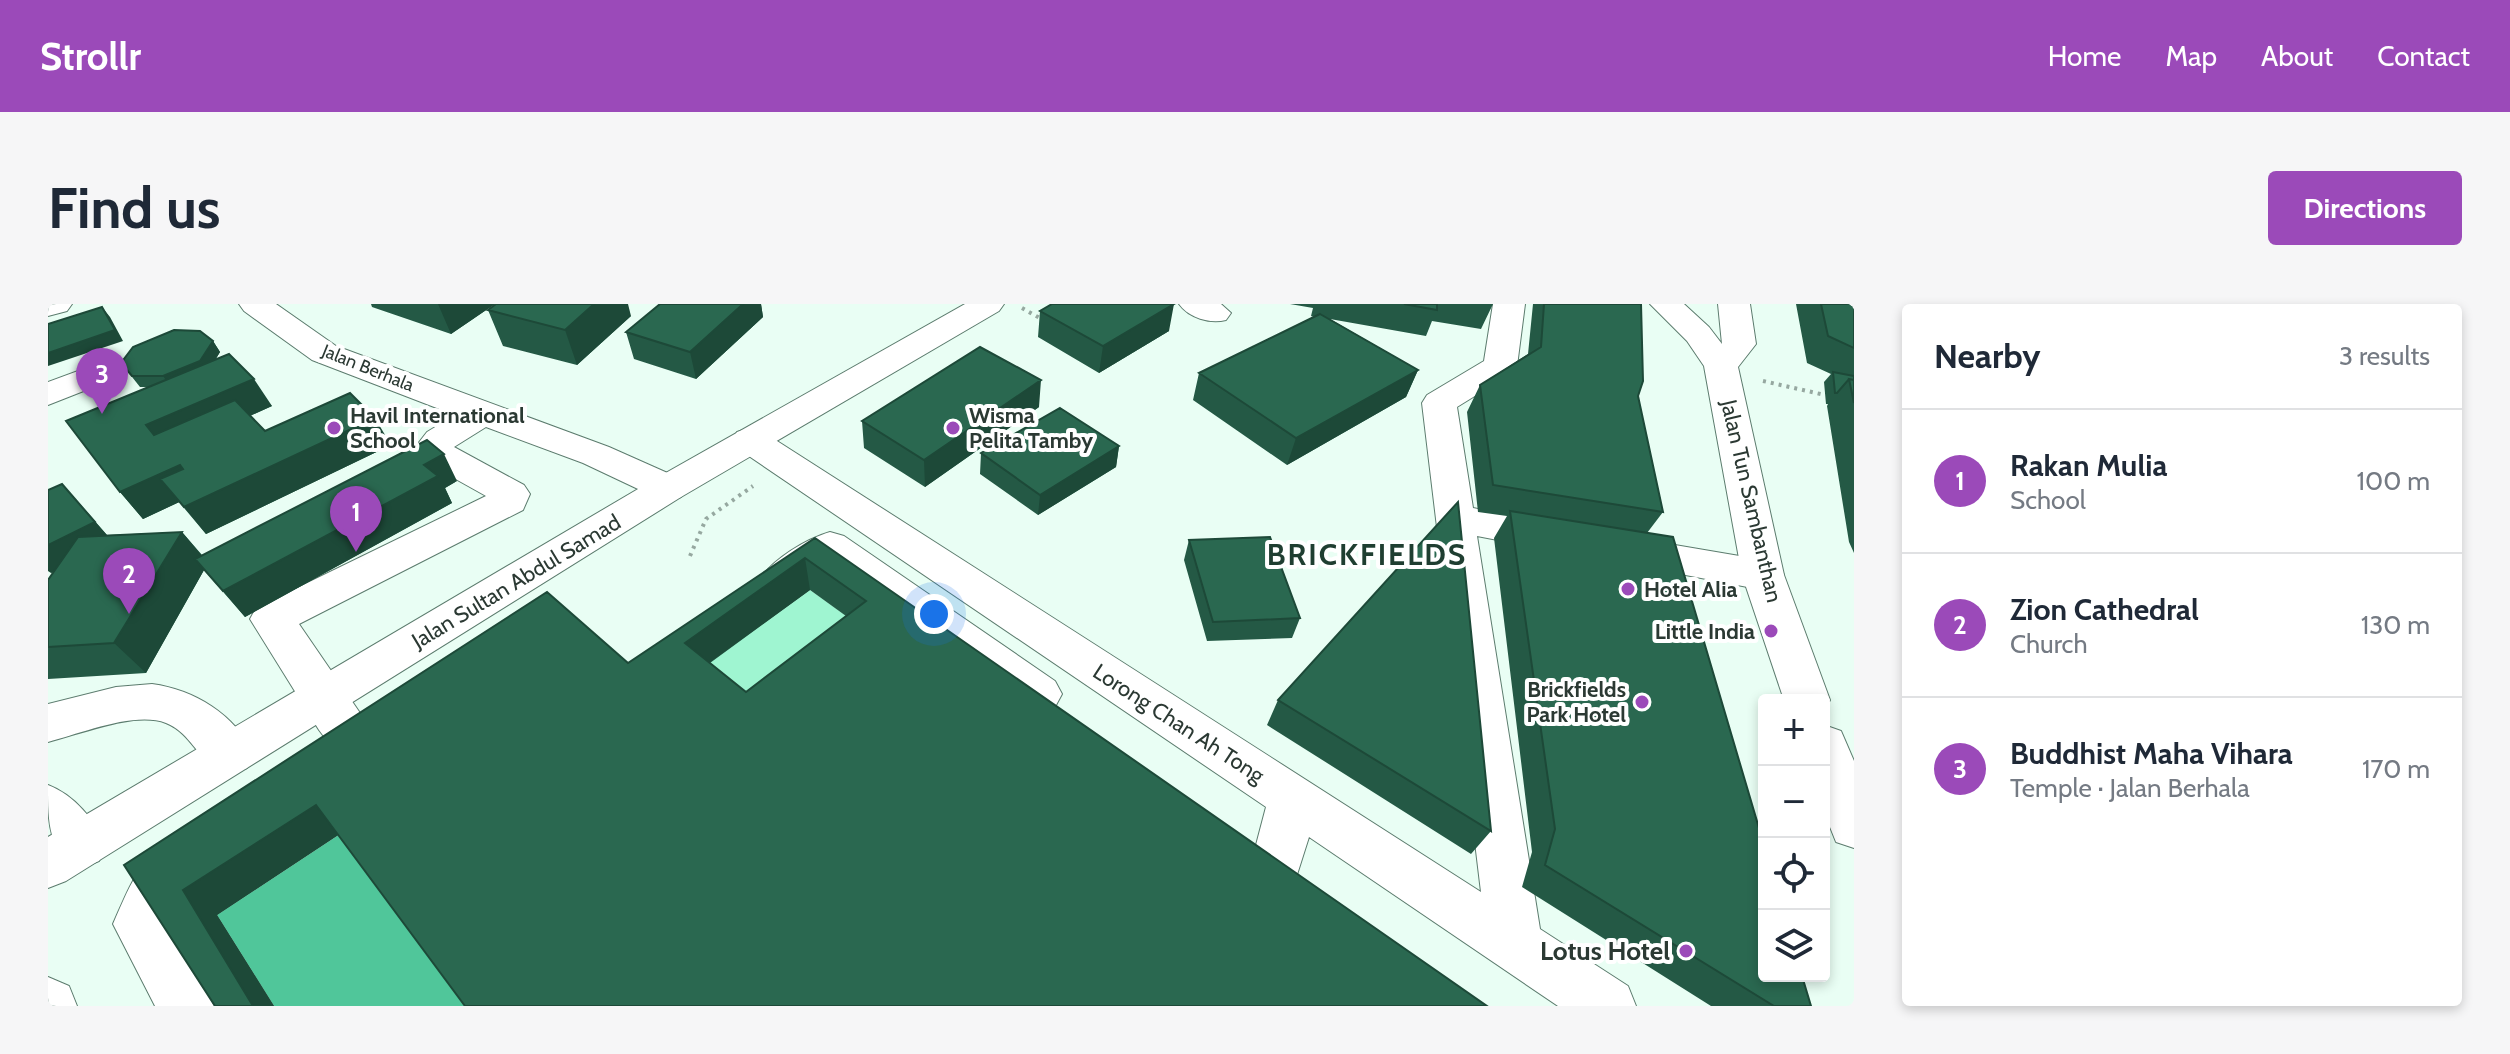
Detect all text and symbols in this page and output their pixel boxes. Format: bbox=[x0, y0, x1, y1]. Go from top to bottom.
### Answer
text: Strollr bbox=[40, 33, 141, 80]
text: Home bbox=[2048, 39, 2121, 73]
text: Map bbox=[2165, 39, 2217, 73]
text: About bbox=[2261, 39, 2333, 73]
text: Contact bbox=[2377, 39, 2470, 73]
button: Directions bbox=[2268, 171, 2462, 245]
text: Find us bbox=[48, 174, 221, 242]
text: Nearby bbox=[1934, 335, 2041, 377]
street label: Jalan Berhala bbox=[318, 339, 417, 396]
text: 3 results bbox=[2339, 340, 2430, 372]
pin: 3 bbox=[76, 348, 128, 414]
street label: Jalan Tun Sambanthan bbox=[1715, 396, 1788, 605]
place label: Havil International School bbox=[350, 402, 525, 454]
place label: Wisma Pelita Tamby bbox=[969, 402, 1093, 454]
marker: Havil International School bbox=[325, 419, 343, 437]
marker: Wisma Pelita Tamby bbox=[944, 419, 962, 437]
text: Rakan Mulia bbox=[2010, 447, 2167, 484]
text: 1 bbox=[1955, 465, 1965, 497]
text: 100 m bbox=[2357, 465, 2430, 497]
text: School bbox=[2010, 484, 2086, 516]
pin: 1 bbox=[330, 486, 382, 552]
street label: Jalan Sultan Abdul Samad bbox=[406, 508, 625, 655]
district label: BRICKFIELDS bbox=[1267, 536, 1467, 573]
pin: 2 bbox=[103, 548, 155, 614]
place label: Hotel Alia bbox=[1644, 576, 1737, 603]
marker: Hotel Alia bbox=[1619, 580, 1637, 598]
text: Zion Cathedral bbox=[2010, 591, 2199, 628]
your location bbox=[914, 594, 954, 634]
text: 2 bbox=[1953, 609, 1967, 641]
text: 130 m bbox=[2361, 609, 2430, 641]
place label: Little India bbox=[1655, 618, 1755, 645]
marker: Little India bbox=[1762, 622, 1780, 640]
text: Church bbox=[2010, 628, 2088, 660]
street label: Lorong Chan Ah Tong bbox=[1088, 658, 1270, 789]
place label: Brickfields Park Hotel bbox=[1526, 676, 1626, 728]
marker: Brickfields Park Hotel bbox=[1633, 693, 1651, 711]
map controls bbox=[1758, 694, 1830, 982]
button: + bbox=[1758, 694, 1830, 766]
text: Buddhist Maha Vihara bbox=[2010, 735, 2293, 772]
text: 3 bbox=[1953, 753, 1967, 785]
text: 170 m bbox=[2362, 753, 2430, 785]
button: − bbox=[1758, 766, 1830, 838]
text: Temple · Jalan Berhala bbox=[2010, 772, 2250, 804]
button: locate bbox=[1758, 838, 1830, 910]
button: layers bbox=[1758, 910, 1830, 982]
place label: Lotus Hotel bbox=[1540, 935, 1670, 967]
marker: Lotus Hotel bbox=[1677, 942, 1695, 960]

